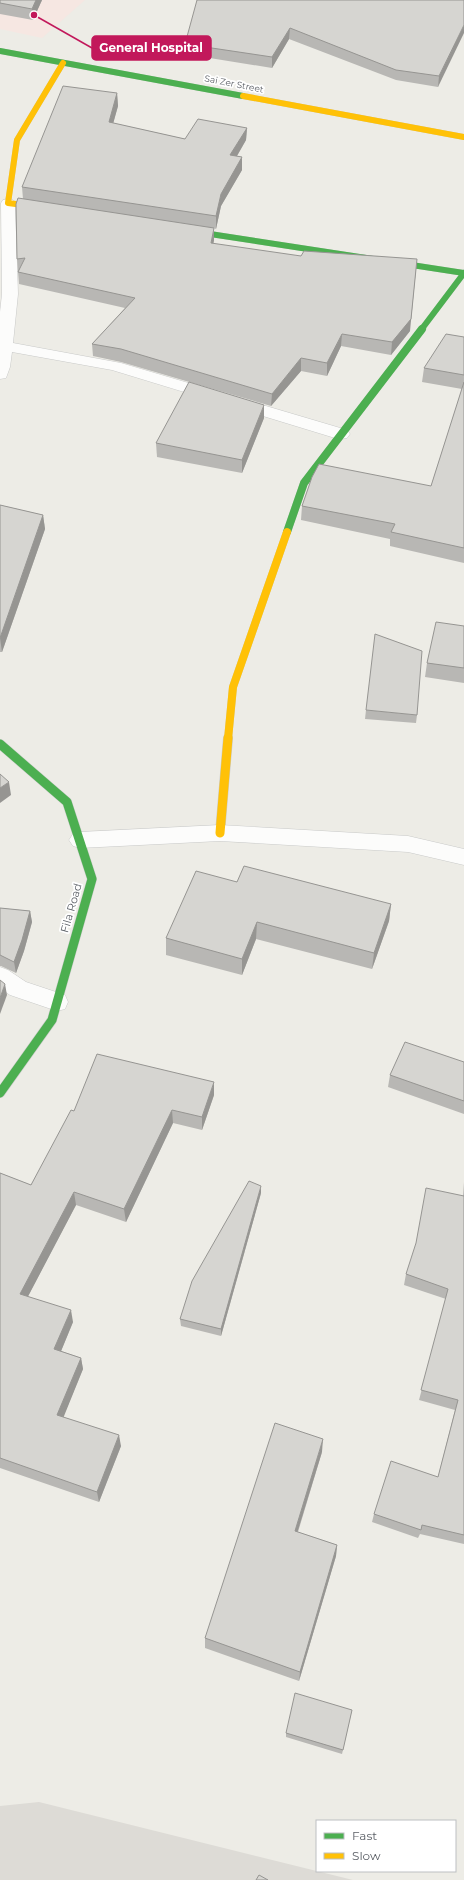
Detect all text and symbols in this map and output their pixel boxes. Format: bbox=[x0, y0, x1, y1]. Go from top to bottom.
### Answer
callout: General Hospital bbox=[92, 36, 211, 60]
text: General Hospital bbox=[99, 40, 203, 55]
street label: Sai Zer Street bbox=[204, 72, 265, 95]
street label: Fila Road bbox=[57, 882, 85, 934]
legend bbox=[316, 1820, 456, 1872]
text: Fast bbox=[352, 1828, 377, 1843]
text: Slow bbox=[352, 1848, 381, 1863]

